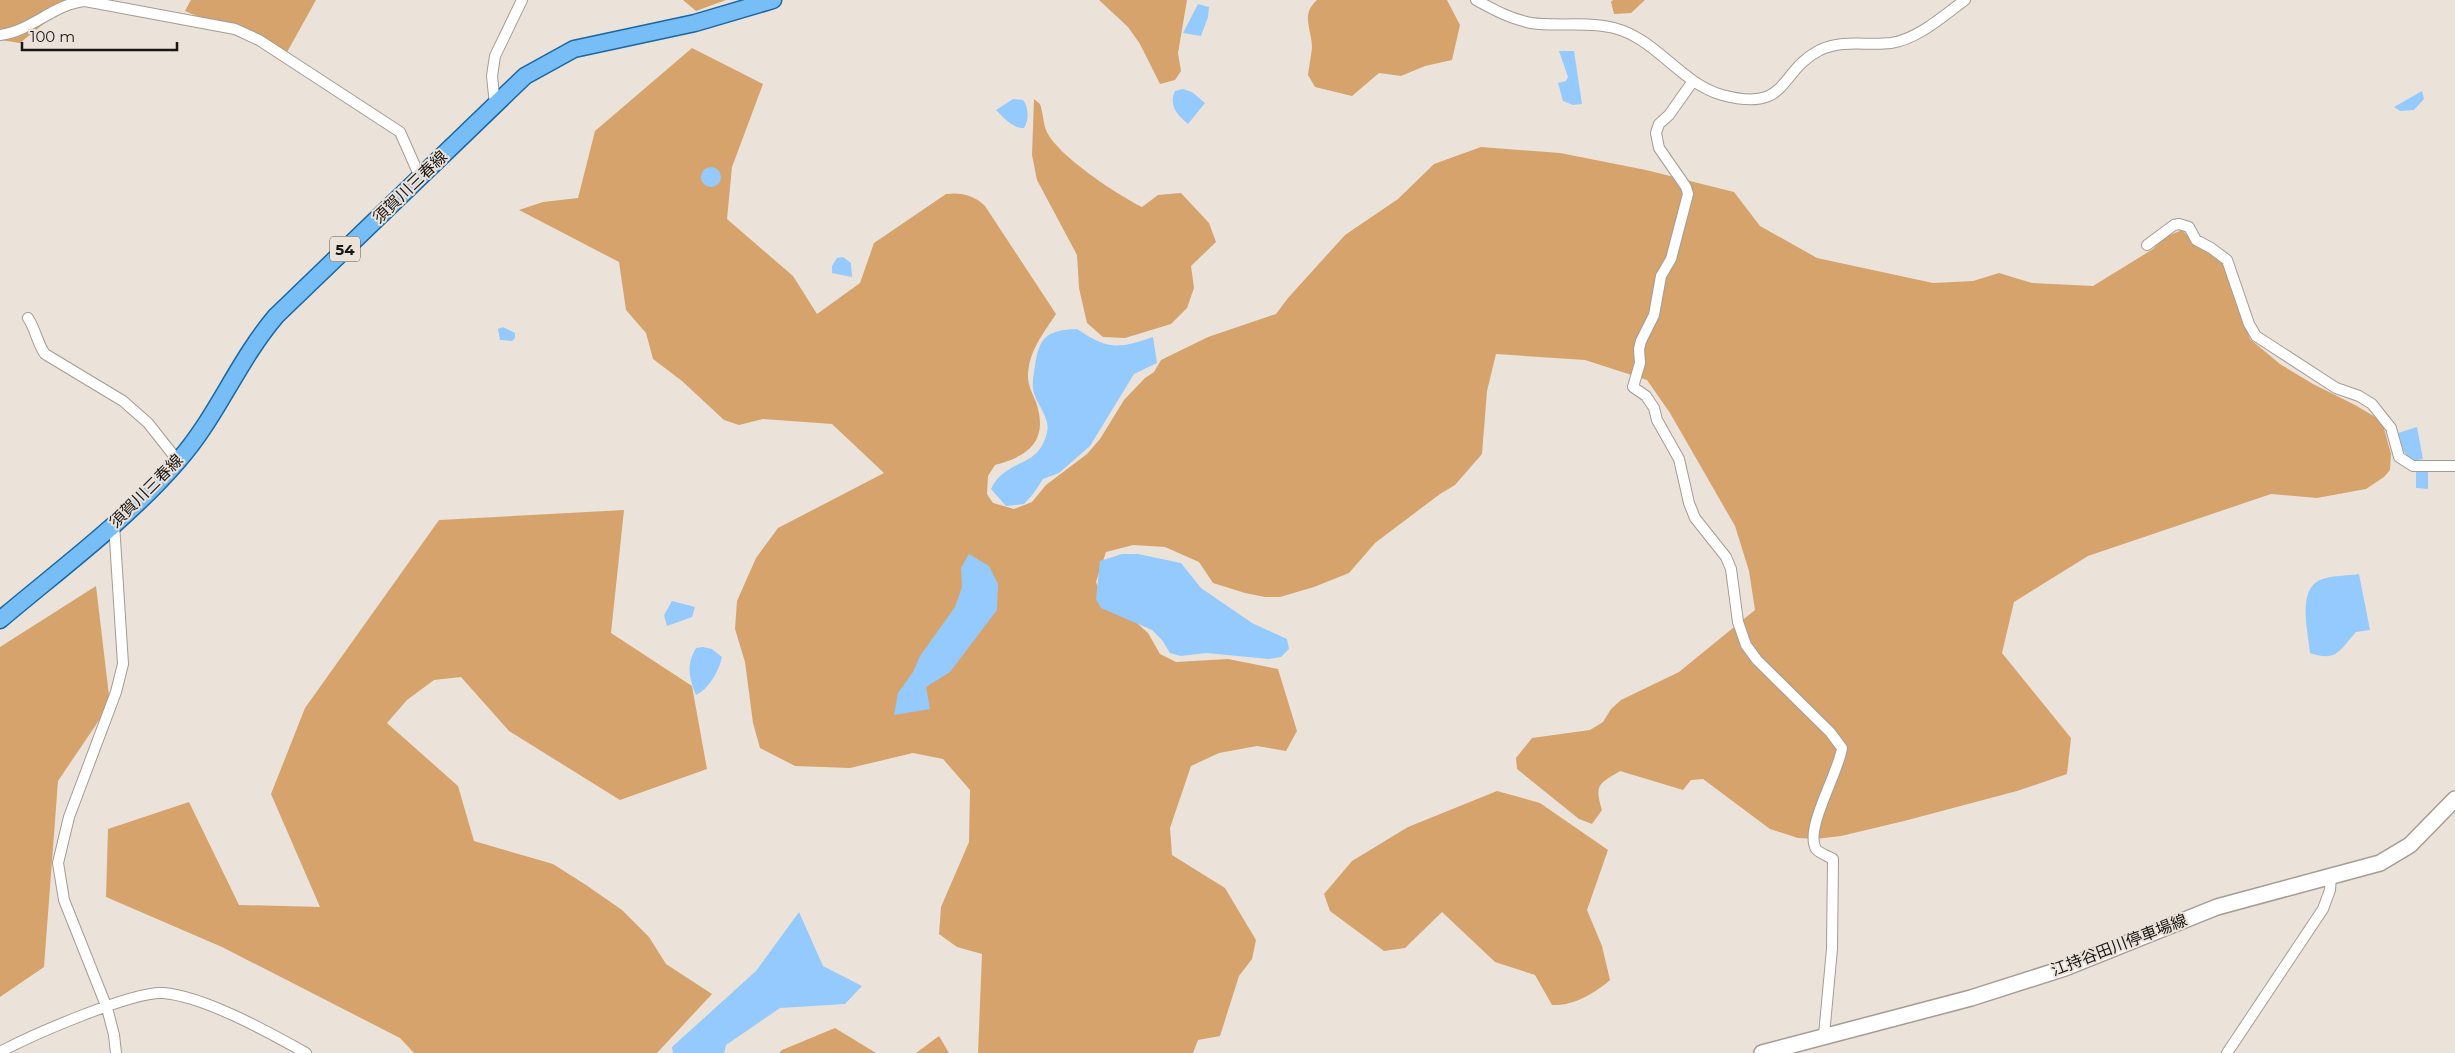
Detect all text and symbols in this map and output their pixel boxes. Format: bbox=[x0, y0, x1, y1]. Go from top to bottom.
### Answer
scale bar bbox=[22, 20, 178, 52]
text: 100 m bbox=[30, 27, 75, 46]
street label: 須賀川三春線 bbox=[369, 147, 451, 227]
road number: 54 bbox=[330, 236, 360, 262]
street label: 須賀川三春線 bbox=[105, 450, 187, 532]
street label: 江持谷田川停車場線 bbox=[2048, 910, 2190, 980]

